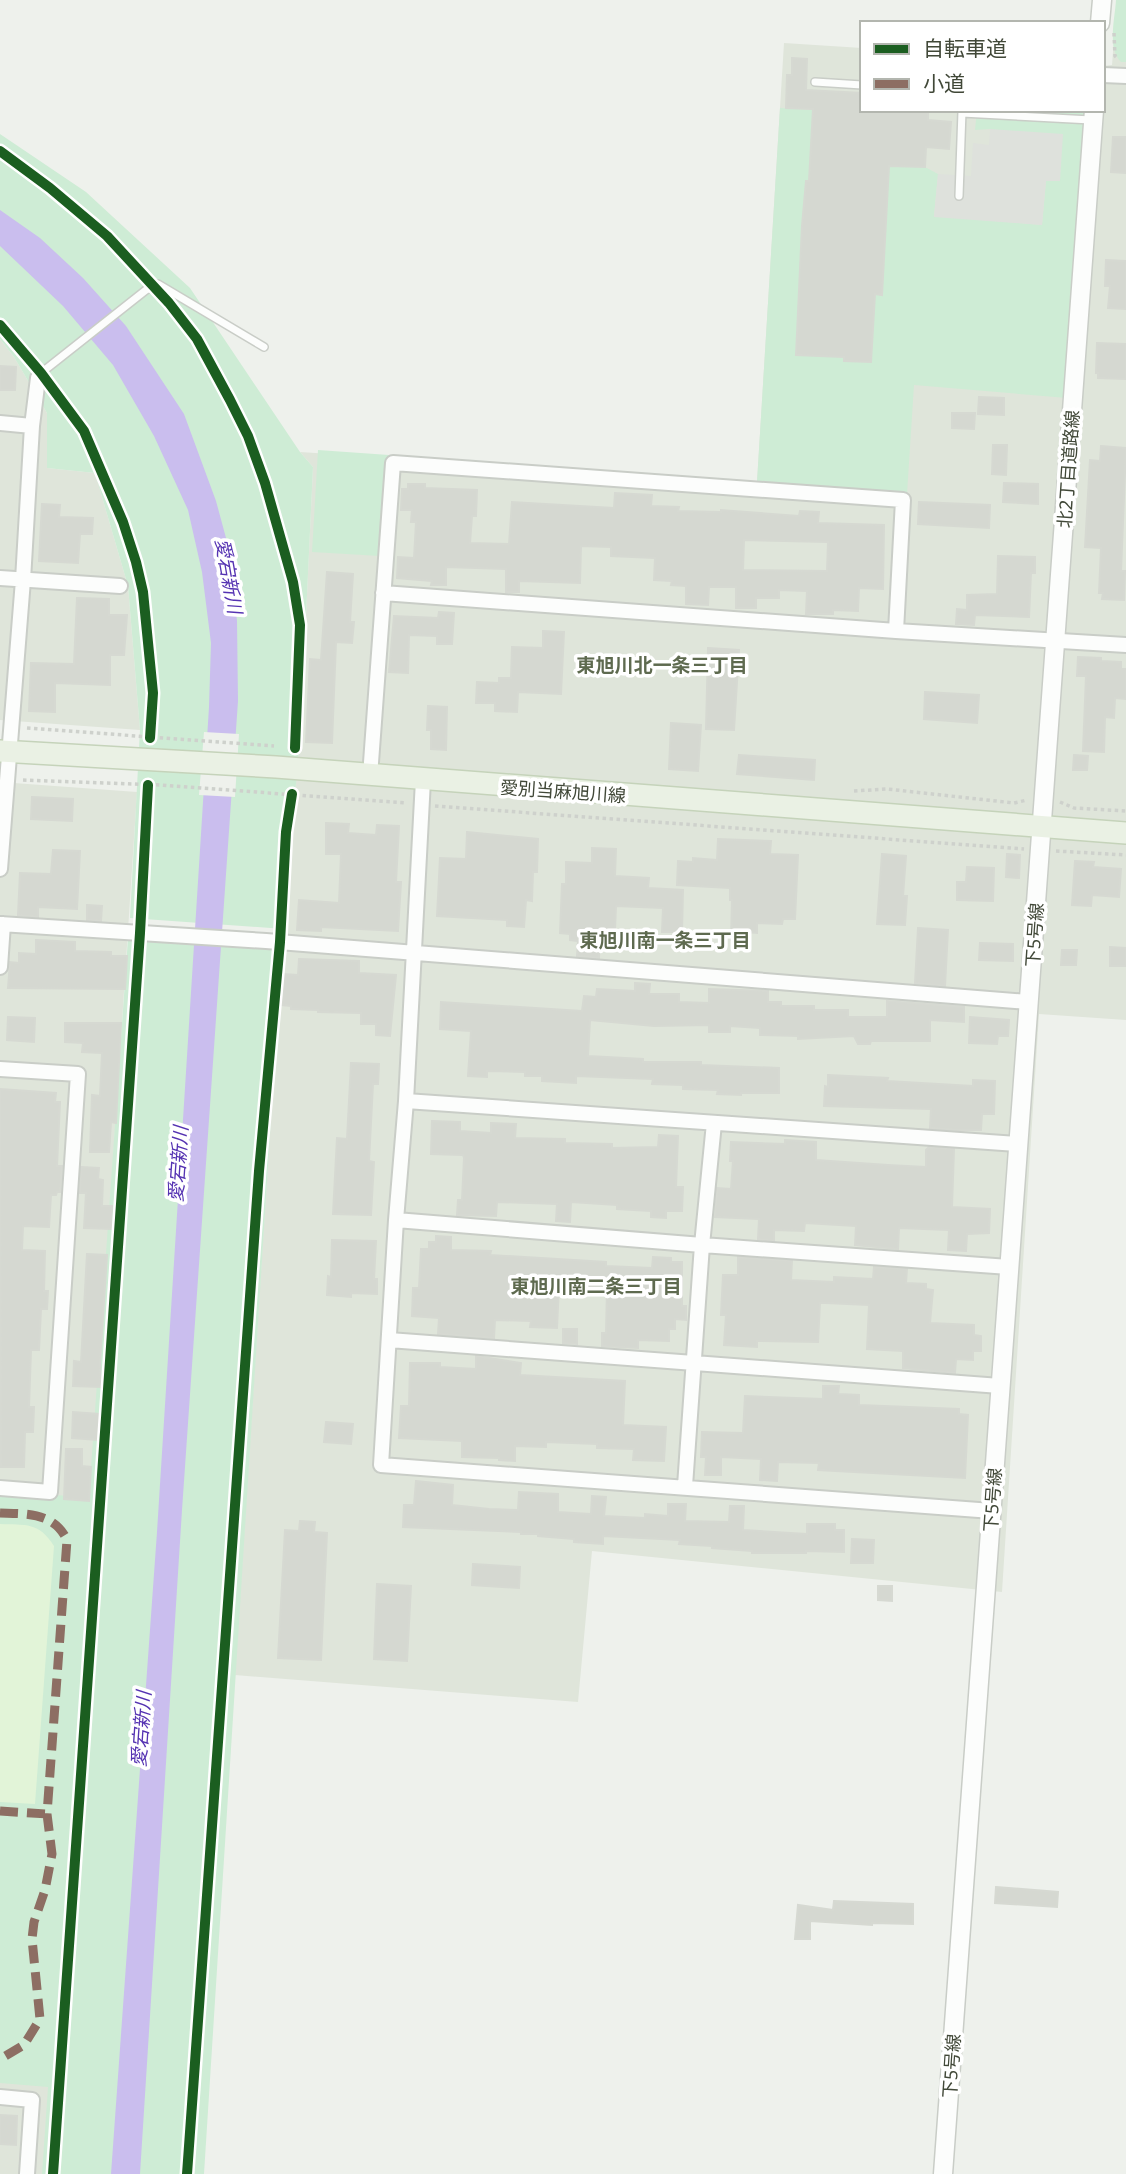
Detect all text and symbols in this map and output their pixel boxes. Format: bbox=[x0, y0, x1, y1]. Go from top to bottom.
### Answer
legend bbox=[860, 21, 1105, 112]
text: 自転車道 bbox=[923, 34, 1007, 62]
text: 小道 bbox=[923, 69, 965, 97]
street label: 北2丁目道路線 bbox=[1052, 409, 1084, 529]
water label: 愛宕新川 bbox=[210, 536, 249, 618]
district label: 東旭川北一条三丁目 bbox=[576, 652, 748, 678]
street label: 愛別当麻旭川線 bbox=[499, 775, 627, 807]
street label: 下5号線 bbox=[1020, 902, 1048, 968]
district label: 東旭川南一条三丁目 bbox=[579, 927, 751, 953]
water label: 愛宕新川 bbox=[162, 1123, 194, 1203]
district label: 東旭川南二条三丁目 bbox=[510, 1273, 682, 1299]
street label: 下5号線 bbox=[978, 1467, 1006, 1533]
water label: 愛宕新川 bbox=[125, 1688, 157, 1768]
street label: 下5号線 bbox=[937, 2033, 965, 2099]

